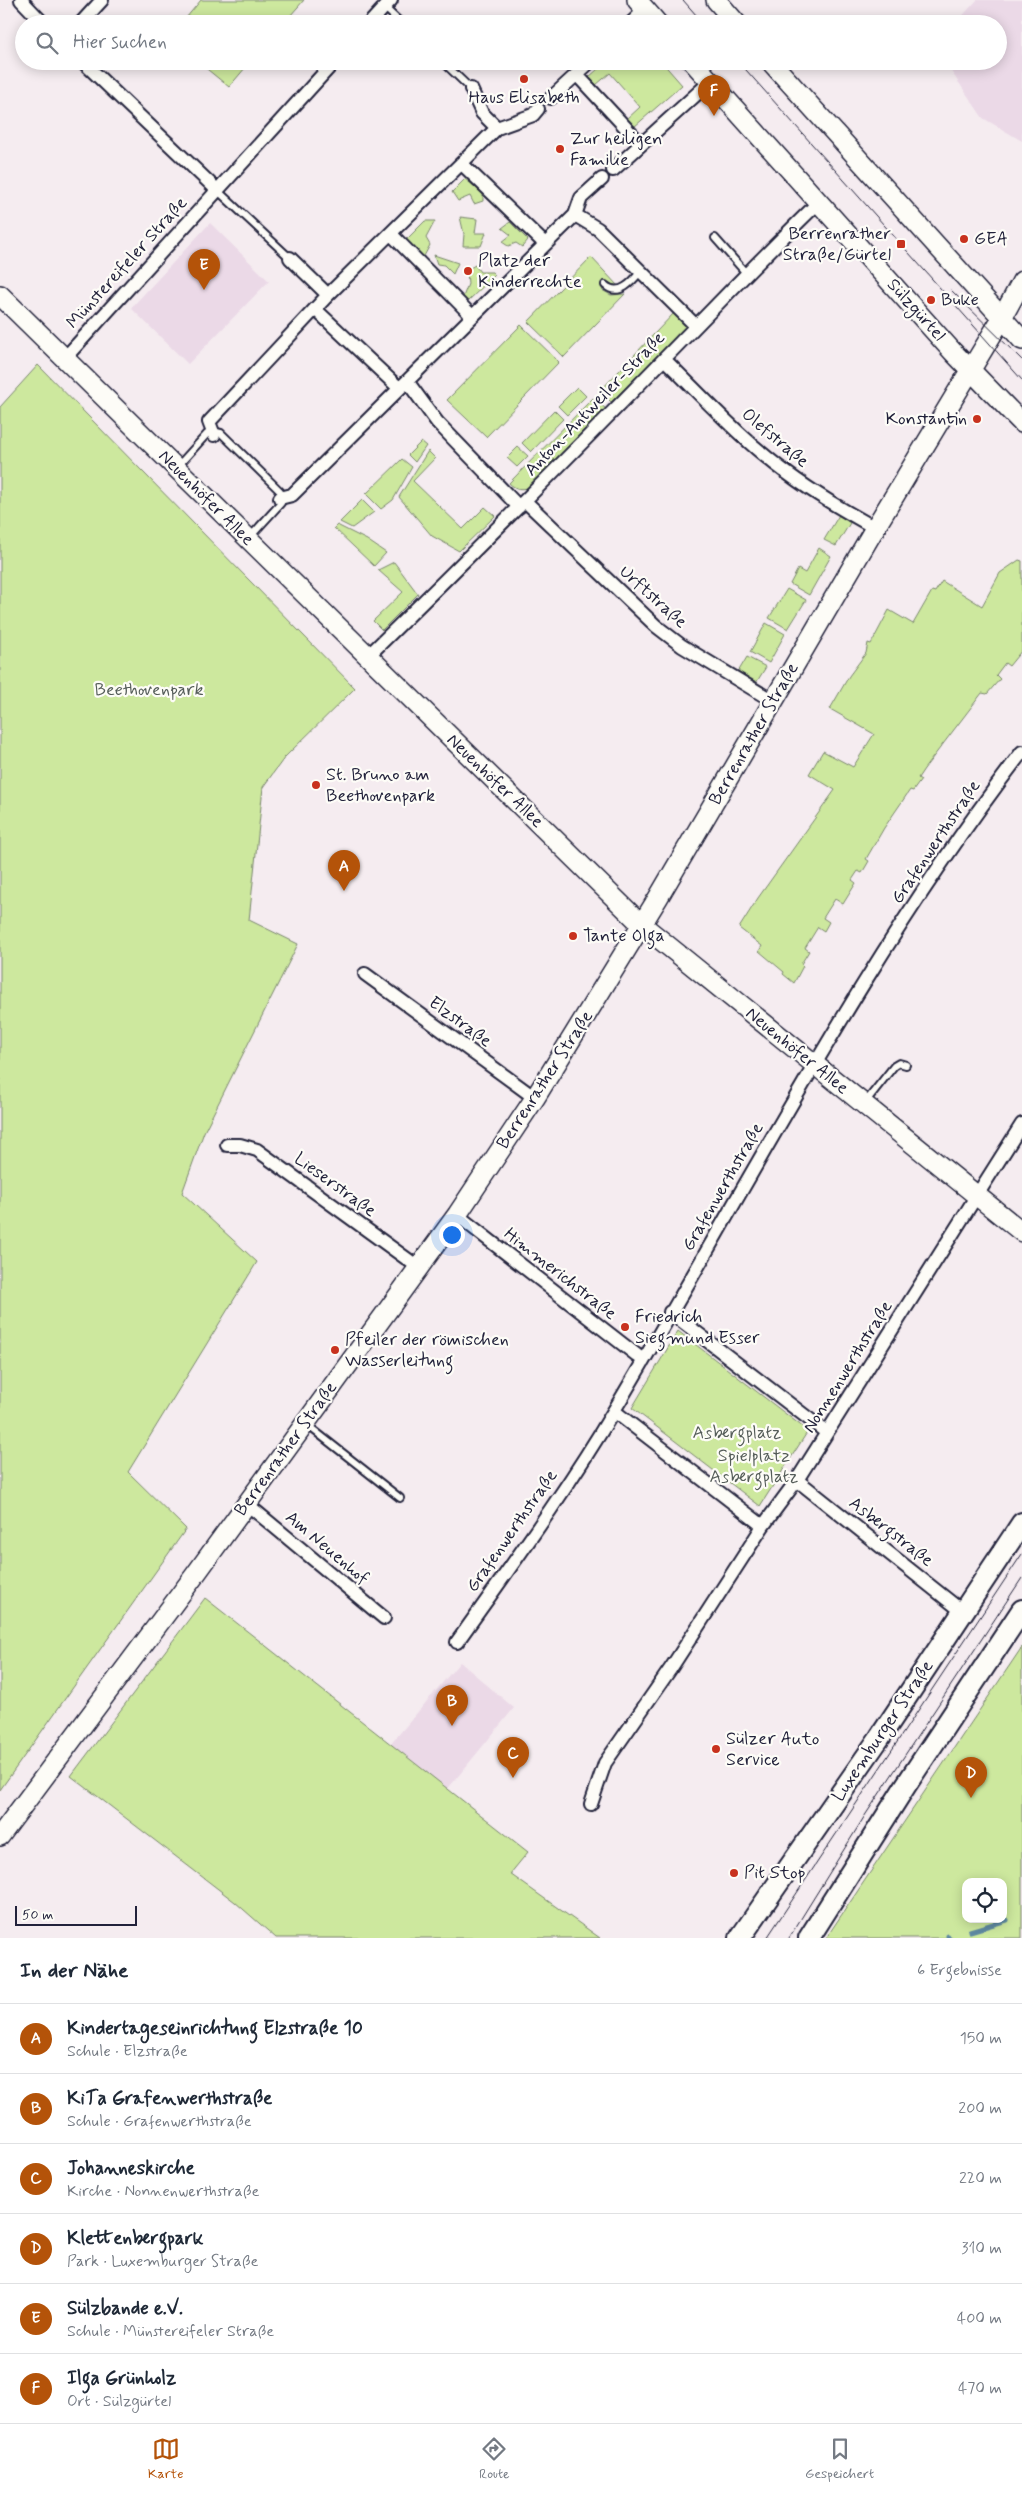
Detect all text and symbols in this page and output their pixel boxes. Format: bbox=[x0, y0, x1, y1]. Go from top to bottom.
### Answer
search box bbox=[15, 15, 1007, 70]
icon: search bbox=[33, 29, 61, 57]
text: Hier suchen bbox=[73, 30, 167, 55]
marker: Haus Elisabeth bbox=[518, 73, 530, 85]
pin: F bbox=[698, 75, 730, 116]
place label: Haus Elisabeth bbox=[468, 86, 580, 110]
place label: Zur heiligen Familie bbox=[570, 127, 662, 172]
marker: Zur heiligen Familie bbox=[554, 143, 566, 155]
street label: Münstereifeler Straße bbox=[61, 192, 193, 334]
place label: Berrenrather Straße/Gürtel bbox=[783, 222, 891, 267]
place label: GEA bbox=[974, 227, 1008, 251]
marker: GEA bbox=[958, 233, 970, 245]
marker: Berrenrather Straße/Gürtel bbox=[895, 238, 907, 250]
pin: E bbox=[188, 249, 220, 290]
place label: Platz der Kinderrechte bbox=[478, 249, 582, 294]
marker: Platz der Kinderrechte bbox=[462, 265, 474, 277]
street label: Sülzgürtel bbox=[881, 273, 951, 347]
place label: Buke bbox=[941, 288, 979, 312]
marker: Buke bbox=[925, 294, 937, 306]
street label: Anton-Antweiler-Straße bbox=[520, 326, 671, 482]
street label: Olefstraße bbox=[736, 403, 814, 473]
place label: Konstantin bbox=[885, 407, 967, 431]
marker: Konstantin bbox=[971, 413, 983, 425]
street label: Neuenhöfer Allee bbox=[153, 445, 259, 551]
street label: Urftstraße bbox=[614, 560, 692, 634]
street label: Berrenrather Straße bbox=[703, 658, 805, 810]
park label: Beethovenpark bbox=[95, 678, 204, 702]
street label: Neuenhöfer Allee bbox=[441, 728, 549, 834]
place label: St. Bruno am Beethovenpark bbox=[326, 763, 435, 808]
street label: Grafenwerthstraße bbox=[886, 775, 986, 909]
marker: St. Bruno am Beethovenpark bbox=[310, 779, 322, 791]
pin: A bbox=[328, 850, 360, 891]
place label: Tante Olga bbox=[583, 924, 665, 950]
marker: Tante Olga bbox=[567, 930, 579, 942]
street label: Elzstraße bbox=[424, 991, 497, 1053]
street label: Neuenhöfer Allee bbox=[740, 1002, 854, 1100]
street label: Berrenrather Straße bbox=[491, 1006, 599, 1154]
street label: Grafenwerthstraße bbox=[676, 1118, 770, 1256]
street label: Lieserstraße bbox=[289, 1147, 381, 1223]
your location bbox=[439, 1222, 465, 1248]
street label: Himmerichstraße bbox=[499, 1222, 622, 1326]
street label: Nonnenwerthstraße bbox=[798, 1296, 898, 1438]
place label: Friedrich Siegmund Esser bbox=[635, 1305, 760, 1352]
marker: Friedrich Siegmund Esser bbox=[619, 1321, 631, 1333]
place label: Pfeiler der römischen Wasserleitung bbox=[345, 1328, 509, 1375]
marker: Pfeiler der römischen Wasserleitung bbox=[329, 1344, 341, 1356]
street label: Berrenrather Straße bbox=[229, 1377, 343, 1521]
park label: Asbergplatz bbox=[693, 1421, 781, 1447]
park label: Spielplatz Asbergplatz bbox=[710, 1444, 798, 1491]
street label: Grafenwerthstraße bbox=[461, 1465, 563, 1597]
street label: Asbergstraße bbox=[843, 1491, 938, 1574]
street label: Am Neuenhof bbox=[280, 1506, 374, 1590]
street label: Luxemburger Straße bbox=[827, 1655, 940, 1807]
pin: B bbox=[436, 1685, 468, 1726]
place label: Sülzer Auto Service bbox=[726, 1727, 819, 1772]
pin: C bbox=[497, 1737, 529, 1778]
marker: Sülzer Auto Service bbox=[710, 1743, 722, 1755]
pin: D bbox=[955, 1757, 987, 1798]
place label: Pit Stop bbox=[744, 1861, 806, 1885]
marker: Pit Stop bbox=[728, 1867, 740, 1879]
map controls bbox=[962, 1878, 1007, 1923]
button: locate bbox=[962, 1878, 1007, 1923]
scale bar bbox=[15, 1903, 138, 1926]
text: 50 m bbox=[22, 1906, 53, 1924]
text: In der Nähe bbox=[20, 1957, 128, 1985]
text: 6 Ergebnisse bbox=[917, 1960, 1002, 1981]
text: Kindertageseinrichtung Elzstraße 10 bbox=[67, 2016, 363, 2041]
text: A bbox=[31, 2028, 41, 2049]
text: 150 m bbox=[960, 2028, 1002, 2049]
text: Schule · Elzstraße bbox=[67, 2041, 188, 2062]
text: KiTa Grafenwerthstraße bbox=[67, 2086, 272, 2111]
text: B bbox=[31, 2098, 41, 2119]
text: 200 m bbox=[958, 2098, 1002, 2119]
text: Schule · Grafenwerthstraße bbox=[67, 2111, 252, 2132]
text: Johanneskirche bbox=[67, 2156, 195, 2181]
text: C bbox=[30, 2168, 42, 2189]
text: 220 m bbox=[959, 2168, 1002, 2189]
text: Kirche · Nonnenwerthstraße bbox=[67, 2181, 259, 2202]
text: Klettenbergpark bbox=[67, 2226, 204, 2251]
text: D bbox=[30, 2238, 42, 2259]
text: 310 m bbox=[961, 2238, 1002, 2259]
text: Park · Luxemburger Straße bbox=[67, 2251, 258, 2272]
text: Sülzbande e.V. bbox=[67, 2296, 183, 2321]
text: E bbox=[31, 2308, 41, 2329]
text: 400 m bbox=[957, 2308, 1002, 2329]
text: Schule · Münstereifeler Straße bbox=[67, 2321, 274, 2342]
text: Ilga Grünholz bbox=[67, 2366, 176, 2391]
text: F bbox=[32, 2378, 40, 2399]
text: 470 m bbox=[958, 2378, 1002, 2399]
text: Ort · Sülzgürtel bbox=[67, 2391, 171, 2412]
tab: Karte bbox=[148, 2435, 184, 2483]
tab: Route bbox=[479, 2435, 509, 2483]
tab: Gespeichert bbox=[805, 2435, 874, 2483]

